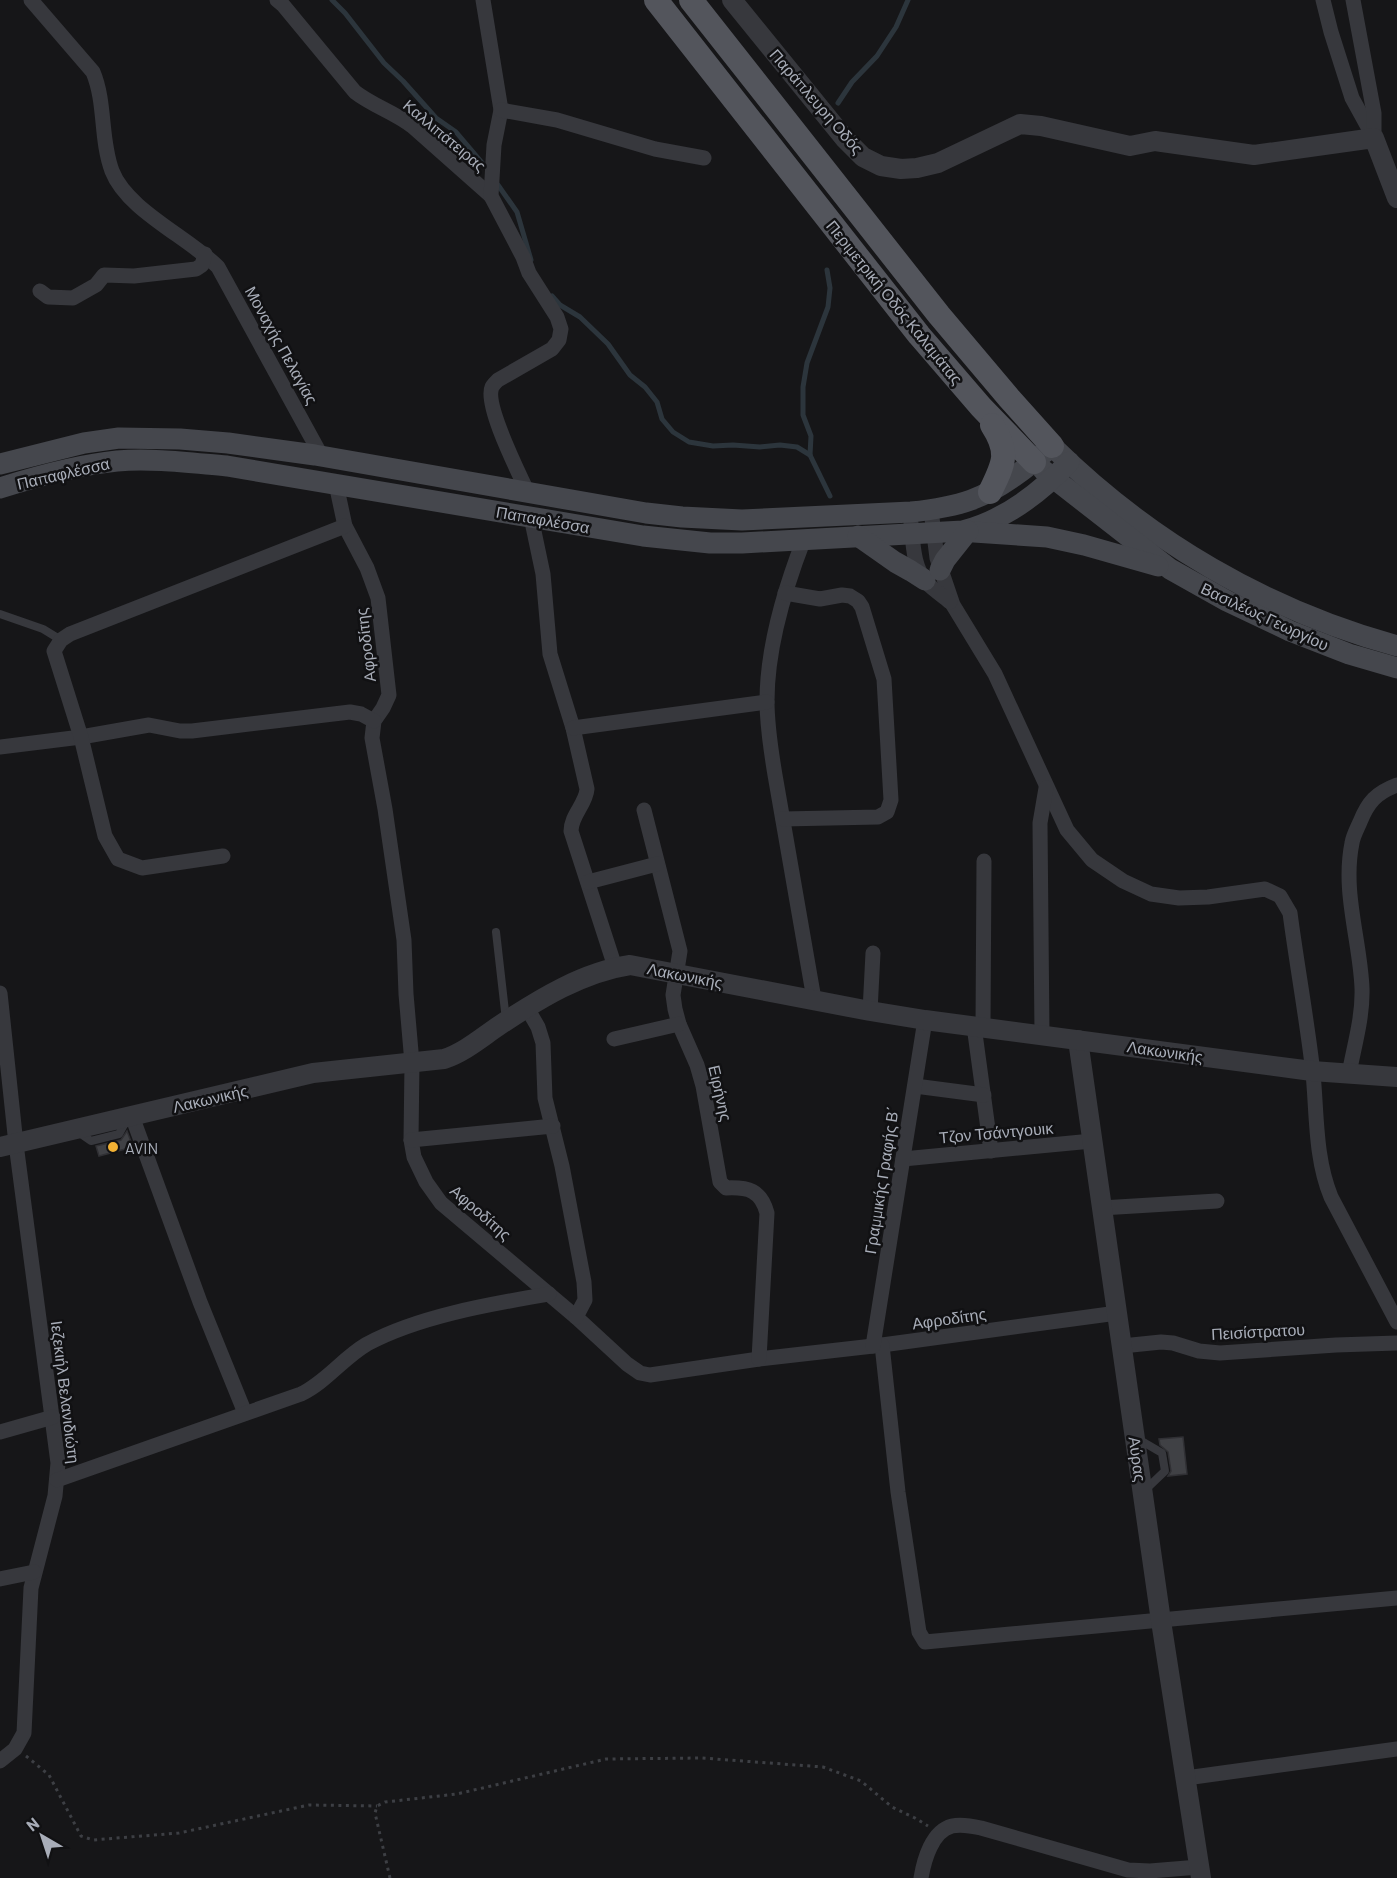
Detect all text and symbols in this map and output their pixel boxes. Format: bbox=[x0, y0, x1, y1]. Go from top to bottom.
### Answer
street label: Παράπλευρη Οδός bbox=[766, 45, 868, 157]
street label: Καλλιπάτειρας bbox=[400, 95, 490, 175]
street label: Περιμετρική Οδός Καλαμάτας bbox=[823, 216, 967, 388]
street label: Μοναχής Πελαγίας bbox=[242, 283, 322, 408]
street label: Παπαφλέσσα bbox=[15, 453, 111, 493]
street label: Παπαφλέσσα bbox=[495, 501, 591, 537]
street label: Βασιλέως Γεωργίου bbox=[1198, 578, 1332, 654]
street label: Αφροδίτης bbox=[351, 607, 379, 683]
street label: Λακωνικής bbox=[646, 958, 725, 992]
street label: Λακωνικής bbox=[1126, 1036, 1204, 1066]
street label: Ειρήνης bbox=[705, 1063, 737, 1123]
street label: Λακωνικής bbox=[171, 1080, 250, 1116]
street label: Γραμμικής Γραφής Β΄ bbox=[860, 1105, 902, 1255]
street label: Τζον Τσάντγουικ bbox=[938, 1117, 1055, 1147]
place label: AVIN bbox=[125, 1138, 158, 1157]
marker: AVIN bbox=[106, 1140, 120, 1154]
street label: Αφροδίτης bbox=[447, 1180, 516, 1244]
street label: Αφροδίτης bbox=[911, 1303, 987, 1333]
street label: Πεισίστρατου bbox=[1211, 1319, 1305, 1343]
street label: Ιεζεκιήλ Βελανιδιώτη bbox=[47, 1320, 84, 1465]
street label: Αύρας bbox=[1125, 1435, 1151, 1483]
north arrow bbox=[12, 1806, 72, 1866]
text: N bbox=[22, 1813, 42, 1835]

